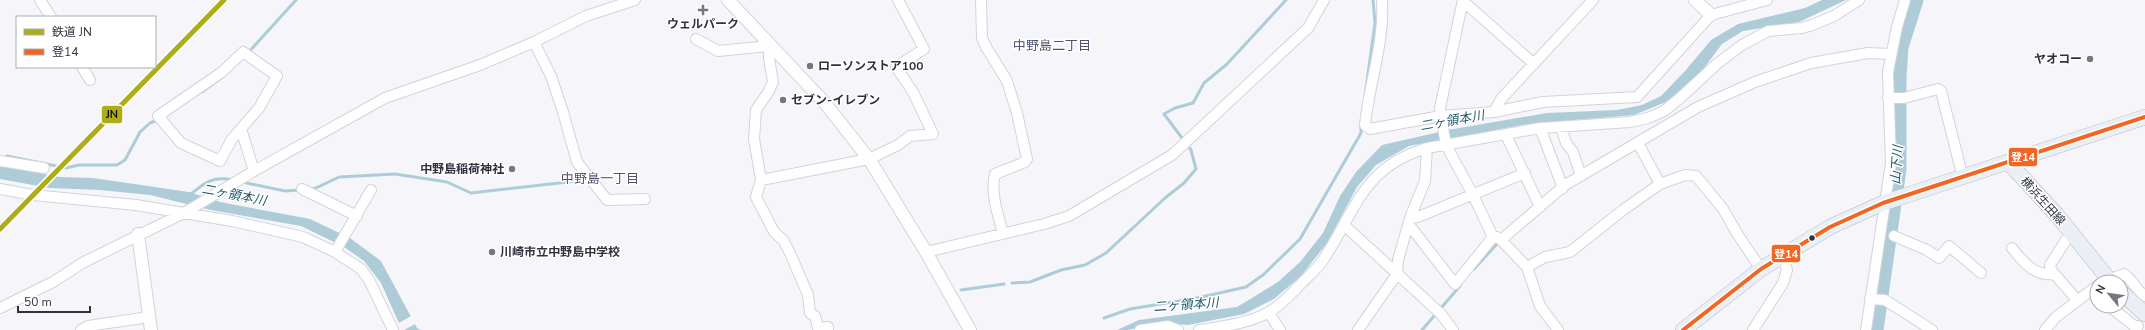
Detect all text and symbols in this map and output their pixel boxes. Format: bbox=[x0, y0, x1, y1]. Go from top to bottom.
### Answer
marker: ウェルパーク bbox=[698, 5, 708, 15]
legend bbox=[16, 16, 156, 68]
place label: ウェルパーク bbox=[667, 16, 739, 32]
text: 鉄道 JN bbox=[52, 24, 92, 40]
district label: 中野島二丁目 bbox=[1013, 37, 1091, 55]
text: 登14 bbox=[52, 44, 78, 60]
place label: ヤオコー bbox=[2034, 51, 2082, 67]
marker: ヤオコー bbox=[2085, 54, 2095, 64]
place label: ローソンストア100 bbox=[818, 58, 923, 74]
marker: ローソンストア100 bbox=[805, 61, 815, 71]
place label: セブン-イレブン bbox=[791, 92, 880, 108]
marker: セブン-イレブン bbox=[778, 95, 788, 105]
line badge: JN bbox=[101, 105, 123, 124]
water label: 二ヶ領本川 bbox=[1418, 106, 1488, 136]
text: JN bbox=[105, 107, 118, 122]
water label: 山下川 bbox=[1887, 143, 1907, 185]
line badge: 登14 bbox=[2008, 147, 2038, 167]
text: 登14 bbox=[2011, 150, 2035, 165]
place label: 中野島稲荷神社 bbox=[420, 161, 504, 177]
marker: 中野島稲荷神社 bbox=[507, 164, 517, 174]
district label: 中野島一丁目 bbox=[561, 170, 639, 188]
street label: 横浜生田線 bbox=[2017, 173, 2069, 229]
water label: 二ヶ領本川 bbox=[200, 180, 270, 210]
unlabelled marker bbox=[1807, 233, 1817, 243]
place label: 川崎市立中野島中学校 bbox=[500, 244, 620, 260]
line badge: 登14 bbox=[1771, 244, 1801, 263]
marker: 川崎市立中野島中学校 bbox=[487, 247, 497, 257]
text: 登14 bbox=[1774, 247, 1798, 262]
north arrow bbox=[2089, 274, 2129, 314]
text: N bbox=[2092, 282, 2109, 297]
scale bar bbox=[18, 288, 90, 314]
text: 50 m bbox=[24, 294, 52, 310]
water label: 二ヶ領本川 bbox=[1153, 294, 1221, 316]

